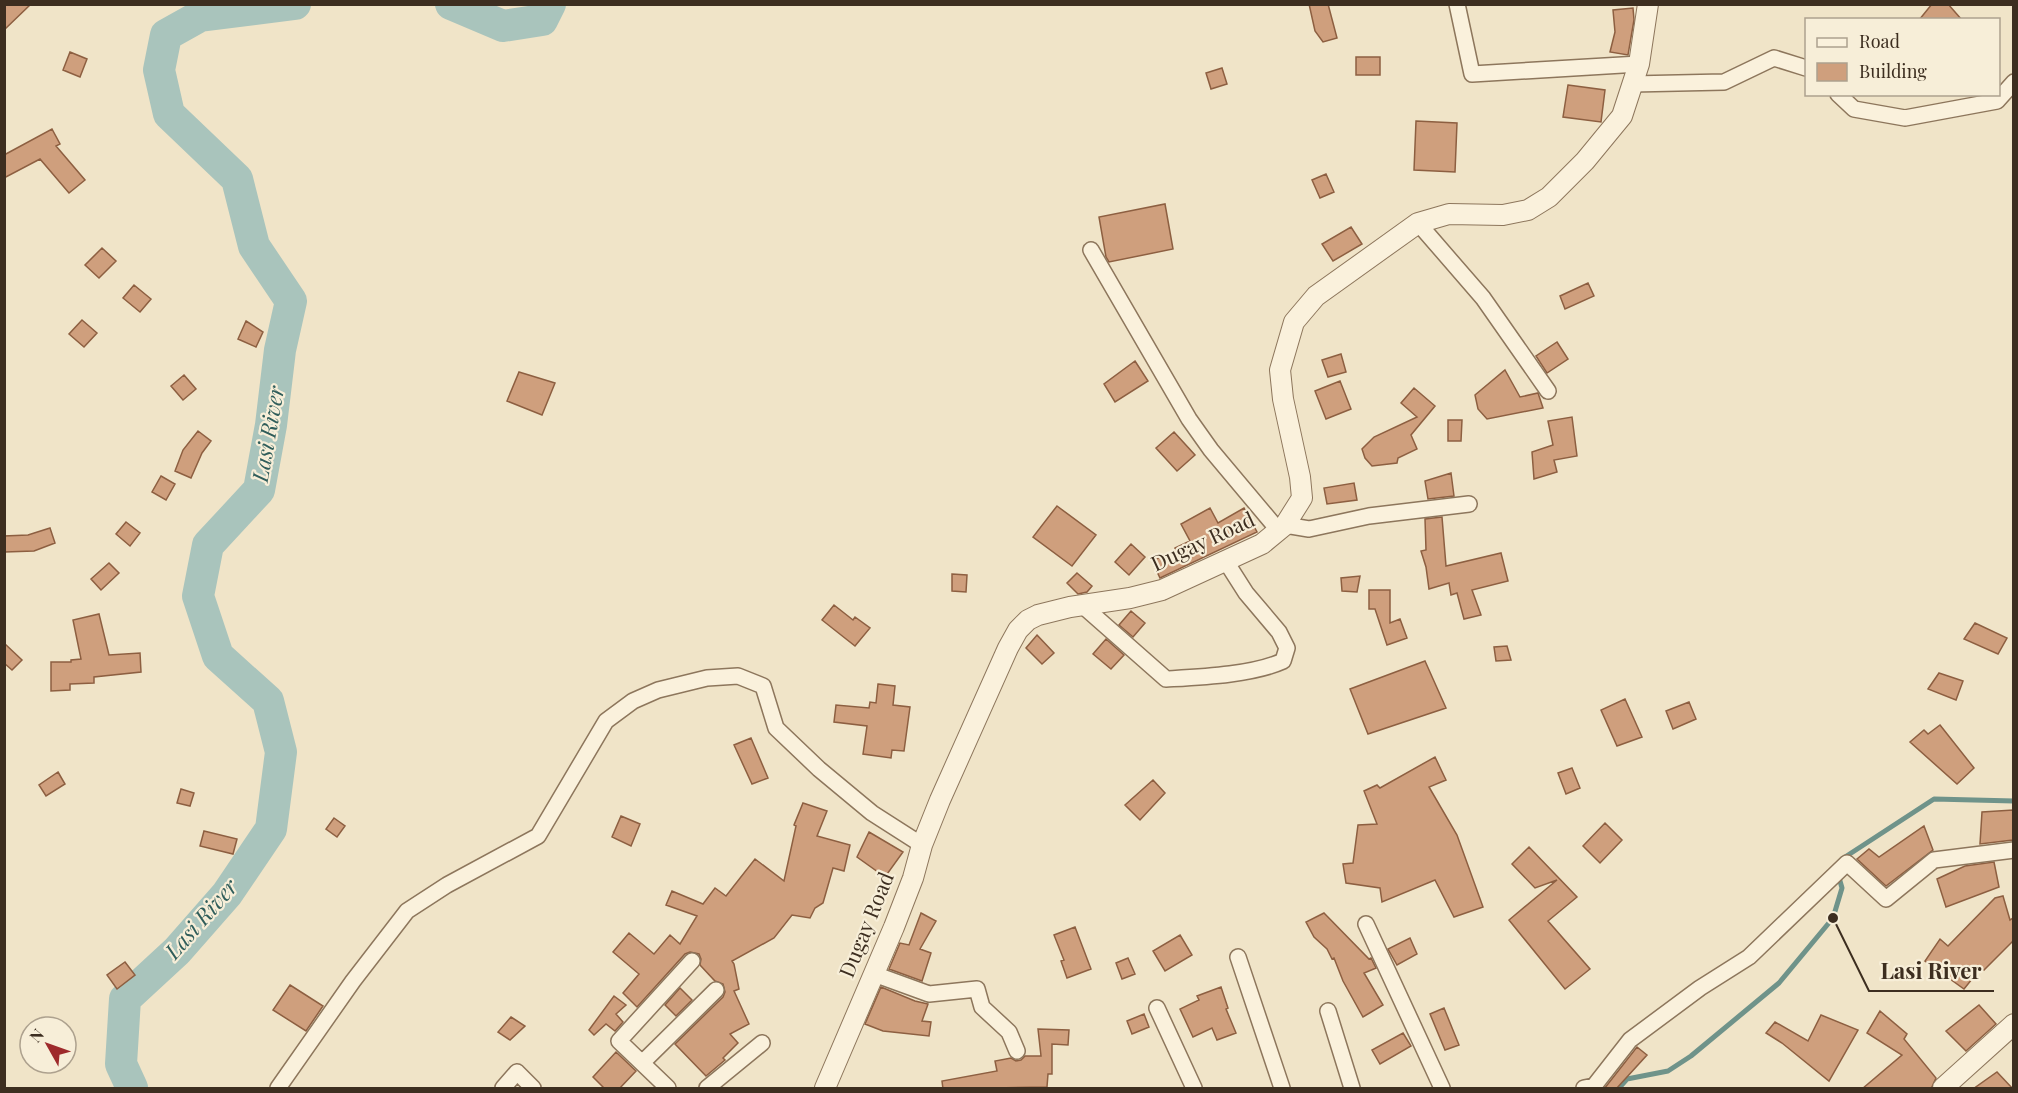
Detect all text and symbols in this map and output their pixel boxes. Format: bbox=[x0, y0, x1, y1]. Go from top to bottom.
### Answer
legend bbox=[1805, 18, 2000, 96]
text: Road bbox=[1859, 29, 1900, 53]
text: Building bbox=[1859, 59, 1927, 83]
water label: Lasi River bbox=[244, 383, 290, 485]
street label: Dugay Road bbox=[1146, 504, 1259, 576]
street label: Dugay Road bbox=[831, 867, 899, 981]
water label: Lasi River bbox=[157, 872, 244, 965]
callout: Lasi River bbox=[1869, 951, 1994, 991]
text: Lasi River bbox=[1880, 955, 1982, 985]
north arrow bbox=[18, 1015, 78, 1075]
text: N bbox=[24, 1024, 48, 1046]

